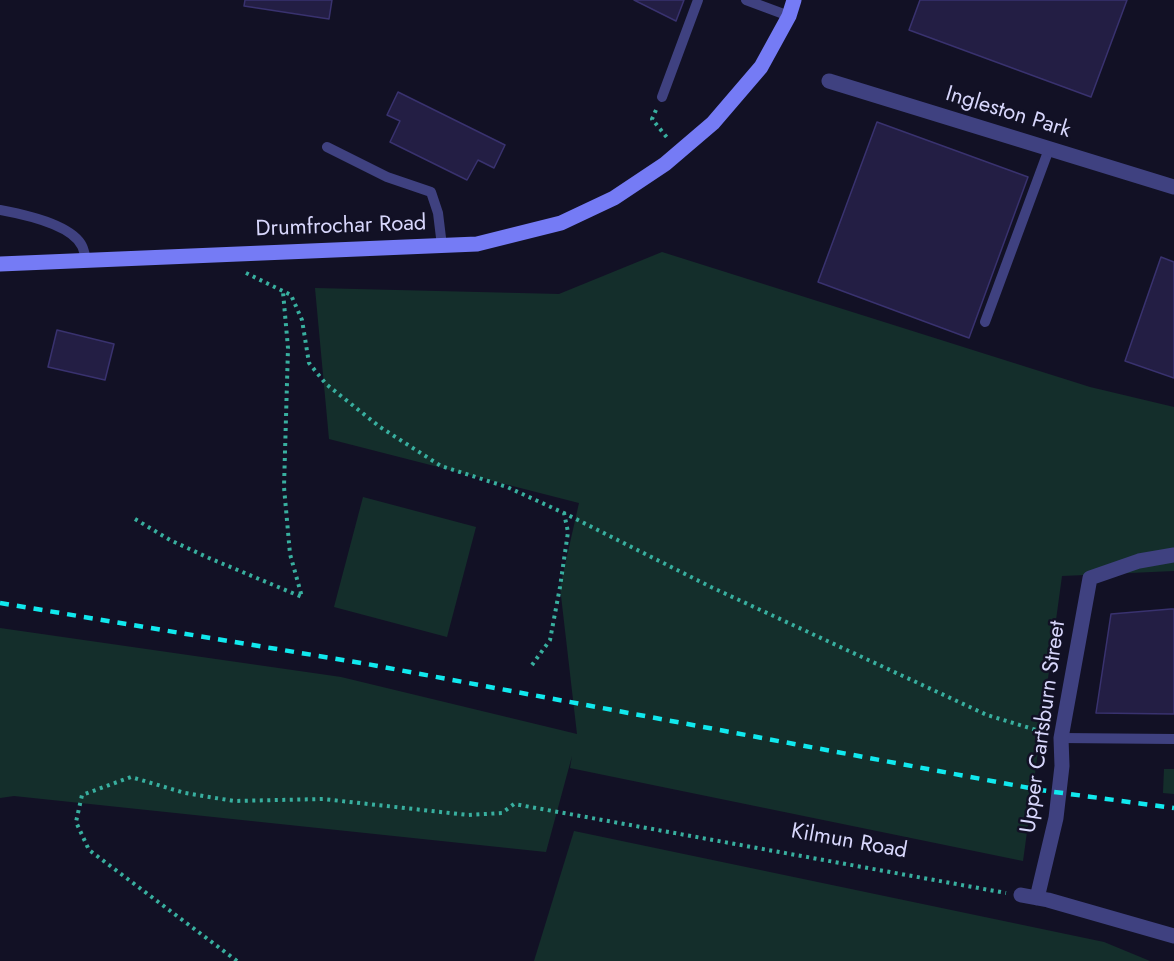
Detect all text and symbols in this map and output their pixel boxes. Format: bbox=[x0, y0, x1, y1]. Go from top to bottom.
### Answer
street label: Ingleston Park bbox=[942, 81, 1074, 145]
street label: Drumfrochar Road bbox=[255, 211, 427, 243]
street label: Upper Cartsburn Street bbox=[1016, 619, 1072, 835]
street label: Kilmun Road bbox=[789, 819, 909, 865]

